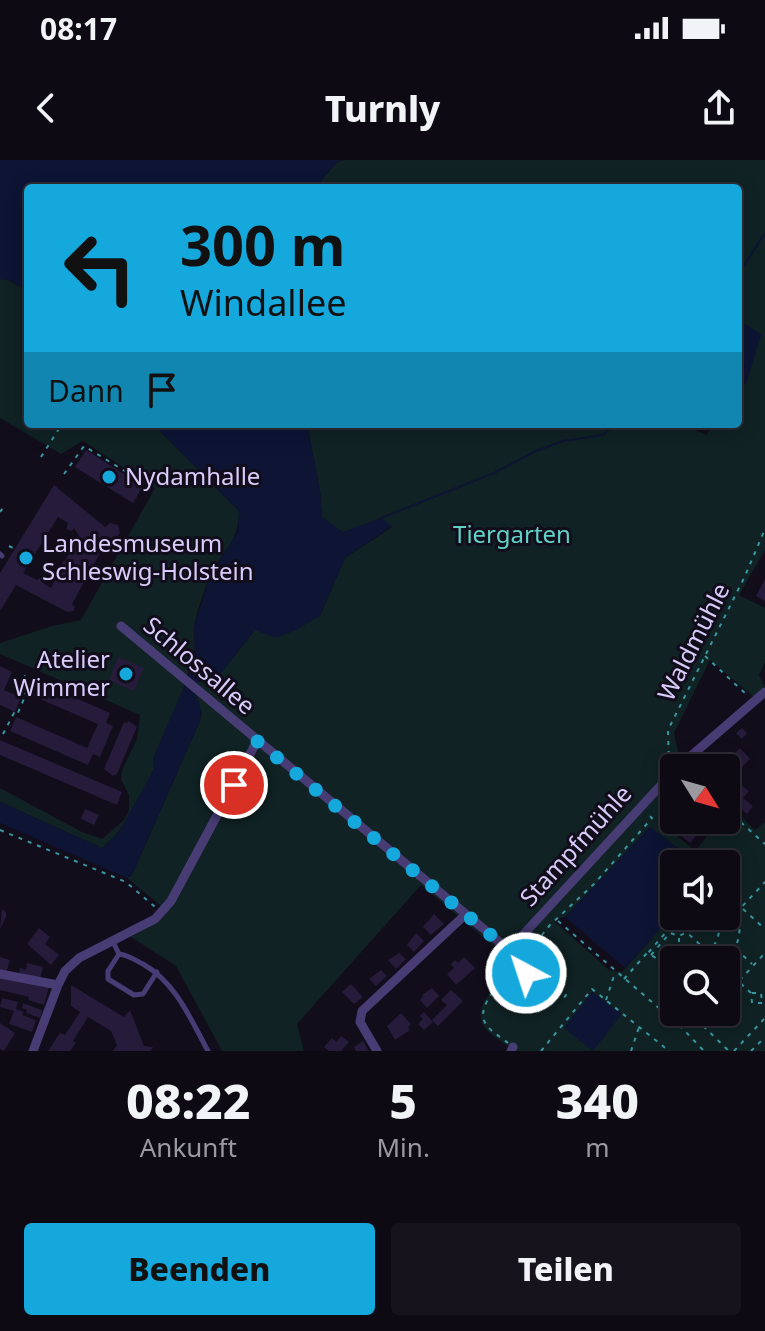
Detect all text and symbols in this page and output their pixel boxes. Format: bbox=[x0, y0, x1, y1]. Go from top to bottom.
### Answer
text: 08:17 bbox=[40, 8, 117, 49]
text: Turnly bbox=[325, 84, 440, 133]
icon: back bbox=[24, 86, 68, 130]
icon: share bbox=[697, 86, 741, 130]
text: 300 m bbox=[180, 206, 345, 282]
icon: left bbox=[48, 216, 152, 320]
text: Windallee bbox=[180, 278, 347, 327]
icon: arrive bbox=[140, 368, 184, 412]
text: Dann bbox=[48, 370, 124, 411]
place label: Nydamhalle bbox=[125, 459, 260, 492]
marker: Nydamhalle bbox=[100, 468, 118, 486]
park label: Tiergarten bbox=[453, 517, 571, 550]
place label: Landesmuseum Schleswig-Holstein bbox=[42, 526, 254, 587]
marker: Landesmuseum Schleswig-Holstein bbox=[17, 549, 35, 567]
street label: Waldmühle bbox=[649, 577, 736, 706]
street label: Schlossallee bbox=[137, 608, 263, 721]
place label: Atelier Wimmer bbox=[13, 642, 110, 703]
marker: Atelier Wimmer bbox=[117, 665, 135, 683]
pin bbox=[200, 751, 268, 819]
north arrow bbox=[660, 754, 740, 834]
map controls bbox=[660, 754, 740, 1026]
icon: arrive bbox=[212, 763, 256, 807]
street label: Stampfmühle bbox=[512, 777, 638, 913]
button: sound bbox=[660, 850, 740, 930]
position arrow bbox=[484, 931, 568, 1015]
button: search bbox=[660, 946, 740, 1026]
text: 08:22 bbox=[126, 1068, 251, 1133]
text: 5 bbox=[389, 1068, 417, 1133]
text: 340 bbox=[556, 1068, 639, 1133]
text: Ankunft bbox=[140, 1129, 237, 1165]
text: Min. bbox=[377, 1129, 430, 1165]
text: m bbox=[585, 1129, 610, 1165]
button: Beenden bbox=[24, 1223, 375, 1315]
button: Teilen bbox=[391, 1223, 741, 1315]

